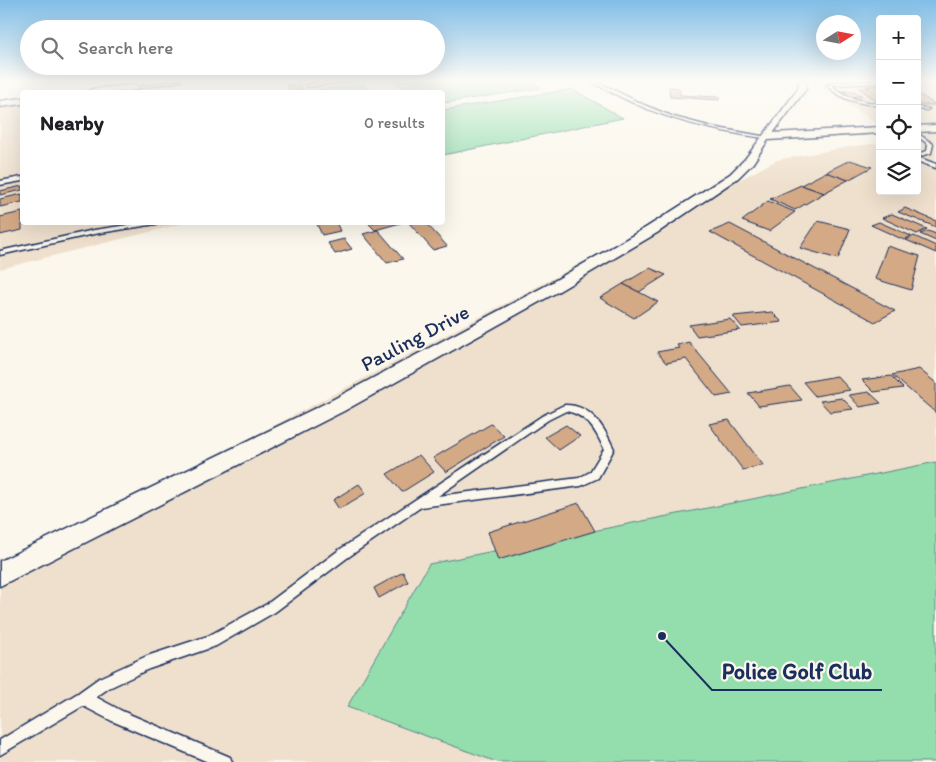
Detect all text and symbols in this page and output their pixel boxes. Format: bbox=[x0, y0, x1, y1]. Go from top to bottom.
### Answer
north arrow bbox=[816, 15, 861, 60]
map controls bbox=[876, 15, 921, 195]
button: + bbox=[876, 15, 921, 60]
search box bbox=[20, 20, 445, 75]
icon: search bbox=[38, 34, 66, 62]
text: Search here bbox=[78, 36, 173, 59]
button: − bbox=[876, 60, 921, 105]
button: locate bbox=[876, 105, 921, 150]
text: Nearby bbox=[40, 110, 104, 135]
text: 0 results bbox=[364, 113, 425, 132]
button: layers bbox=[876, 150, 921, 195]
street label: Pauling Drive bbox=[356, 299, 473, 377]
callout: Police Golf Club bbox=[712, 653, 882, 690]
text: Police Golf Club bbox=[722, 658, 872, 685]

